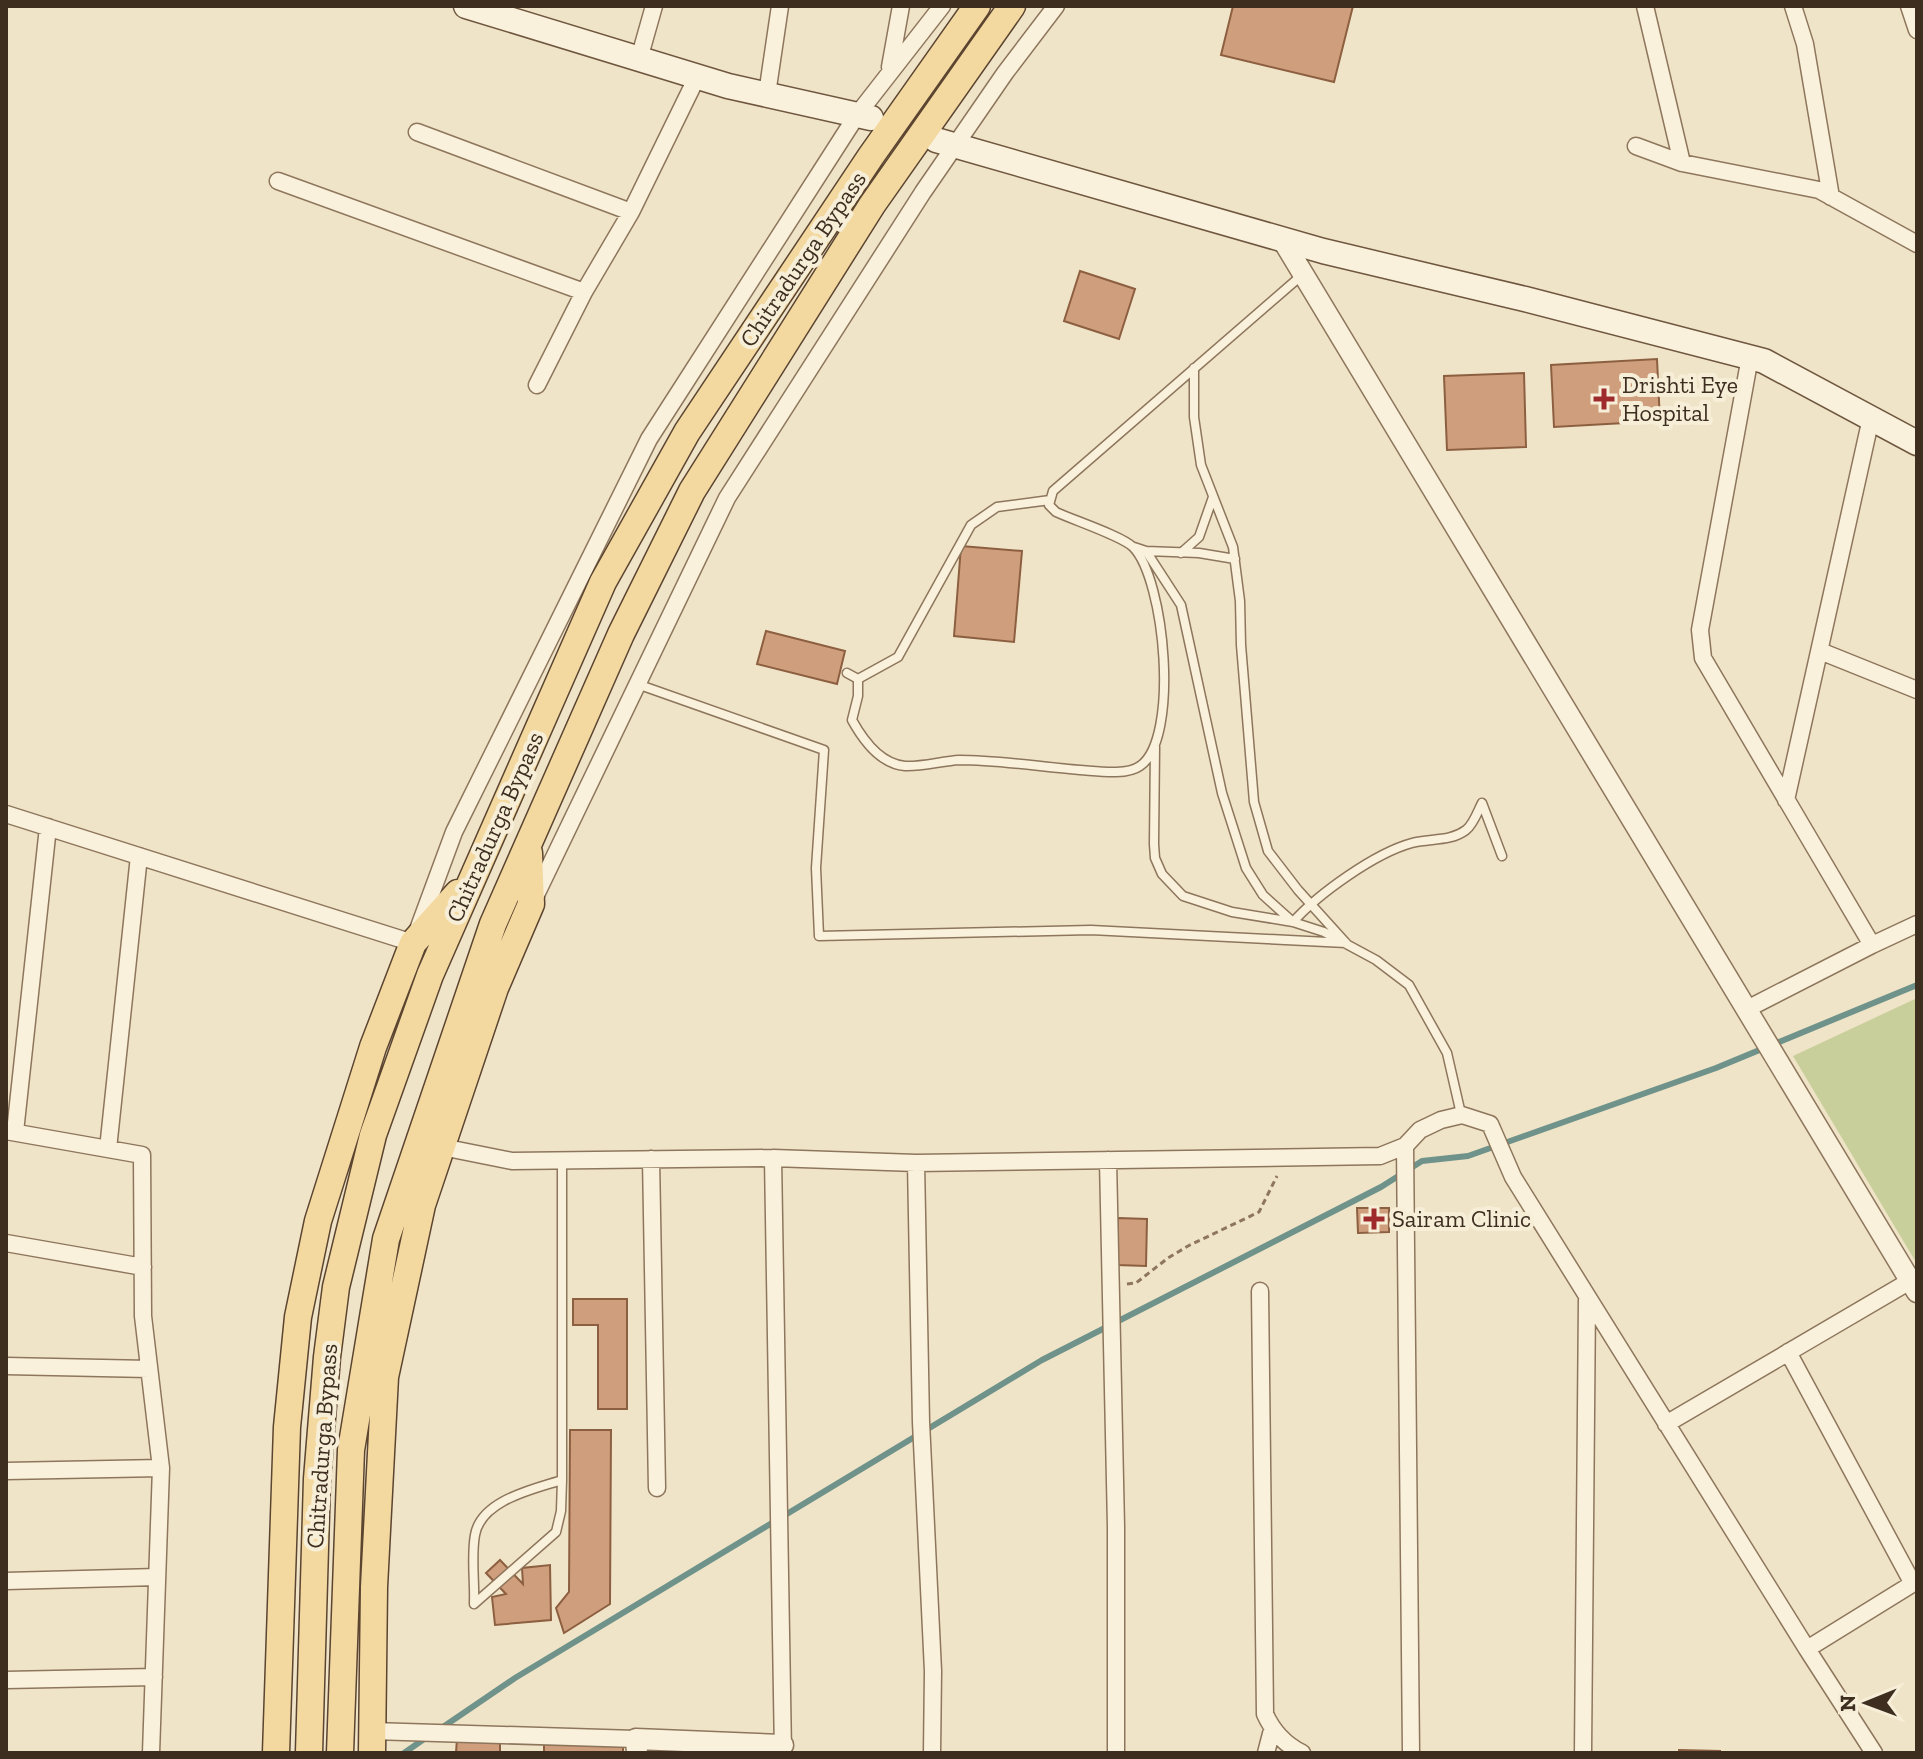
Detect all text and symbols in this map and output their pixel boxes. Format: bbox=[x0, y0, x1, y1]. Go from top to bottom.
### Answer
street label: Chitradurga Bypass bbox=[733, 165, 872, 352]
place label: Drishti Eye Hospital bbox=[1622, 370, 1738, 427]
marker: Drishti Eye Hospital bbox=[1593, 388, 1615, 410]
street label: Chitradurga Bypass bbox=[440, 727, 550, 927]
place label: Sairam Clinic bbox=[1392, 1204, 1531, 1233]
marker: Sairam Clinic bbox=[1363, 1208, 1385, 1230]
street label: Chitradurga Bypass bbox=[300, 1342, 343, 1549]
north arrow bbox=[1827, 1663, 1907, 1743]
text: N bbox=[1834, 1694, 1861, 1712]

